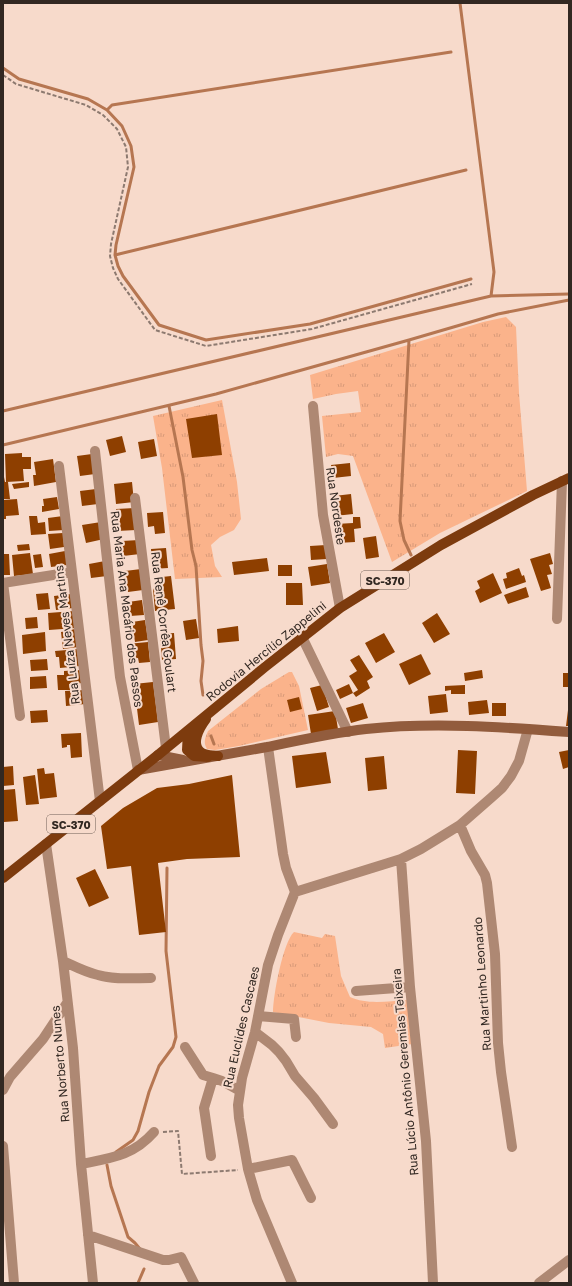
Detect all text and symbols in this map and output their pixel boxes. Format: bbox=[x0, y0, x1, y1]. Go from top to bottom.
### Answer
street label: Rua Nordeste bbox=[323, 466, 349, 546]
street label: Rua Maria Ana Macário dos Passos bbox=[107, 510, 147, 708]
street label: Rua Renê Corrêa Goulart bbox=[148, 551, 180, 694]
street label: Rua Luíza Neves Martins bbox=[51, 564, 83, 706]
road number: SC-370 bbox=[361, 571, 409, 589]
street label: Rodovia Hercílio Zappelini bbox=[203, 598, 329, 704]
road number: SC-370 bbox=[47, 815, 95, 833]
street label: Rua Martinho Leonardo bbox=[470, 917, 494, 1051]
street label: Rua Euclides Cascaes bbox=[220, 965, 262, 1089]
street label: Rua Lúcio Antônio Geremias Teixeira bbox=[388, 968, 422, 1176]
street label: Rua Norberto Nunes bbox=[47, 1005, 73, 1123]

